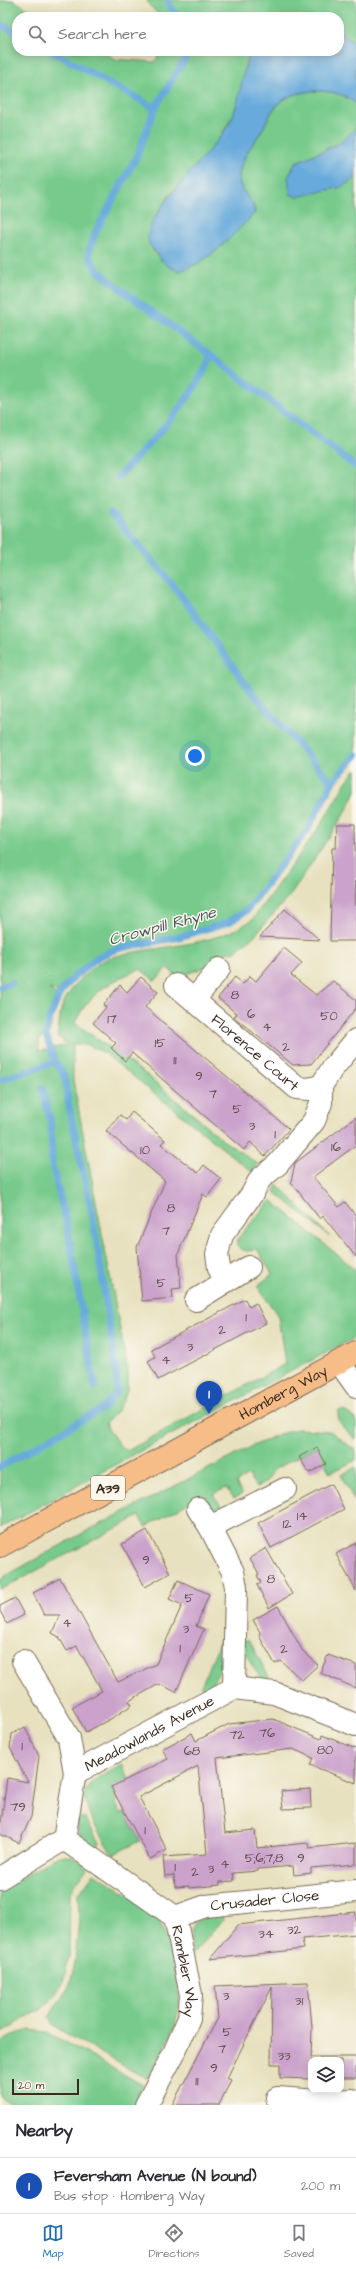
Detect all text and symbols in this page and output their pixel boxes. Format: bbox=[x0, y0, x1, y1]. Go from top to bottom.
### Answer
search box bbox=[12, 12, 344, 56]
icon: search bbox=[26, 23, 48, 45]
text: Search here bbox=[58, 24, 147, 45]
your location bbox=[185, 746, 205, 766]
water label: Crowpill Rhyne bbox=[106, 901, 220, 952]
house number: 8 bbox=[231, 986, 240, 1004]
house number: 6 bbox=[247, 1005, 255, 1023]
house number: 50 bbox=[320, 1007, 338, 1025]
street label: Florence Court bbox=[206, 1009, 303, 1096]
house number: 17 bbox=[107, 1010, 117, 1028]
house number: 4 bbox=[263, 1018, 272, 1036]
house number: 15 bbox=[155, 1034, 165, 1052]
house number: 2 bbox=[282, 1038, 290, 1056]
house number: 11 bbox=[173, 1051, 177, 1069]
house number: 9 bbox=[195, 1067, 203, 1085]
house number: 7 bbox=[209, 1085, 217, 1103]
house number: 5 bbox=[232, 1100, 242, 1118]
house number: 3 bbox=[249, 1117, 256, 1135]
house number: 1 bbox=[274, 1125, 276, 1143]
house number: 16 bbox=[331, 1138, 341, 1156]
house number: 10 bbox=[140, 1141, 150, 1159]
house number: 8 bbox=[167, 1199, 176, 1217]
house number: 7 bbox=[162, 1222, 170, 1240]
house number: 5 bbox=[156, 1274, 166, 1292]
house number: 1 bbox=[245, 1308, 247, 1326]
house number: 2 bbox=[218, 1321, 226, 1339]
house number: 3 bbox=[187, 1338, 194, 1356]
house number: 4 bbox=[162, 1351, 171, 1369]
street label: Homberg Way bbox=[235, 1360, 332, 1426]
pin: 1 bbox=[196, 1381, 222, 1414]
road number: A39 bbox=[91, 1476, 125, 1500]
house number: 14 bbox=[297, 1507, 307, 1525]
house number: 12 bbox=[282, 1515, 292, 1533]
house number: 9 bbox=[142, 1551, 150, 1569]
house number: 8 bbox=[267, 1570, 276, 1588]
house number: 5 bbox=[184, 1589, 194, 1607]
house number: 4 bbox=[63, 1614, 72, 1632]
house number: 3 bbox=[183, 1620, 190, 1638]
house number: 1 bbox=[179, 1639, 181, 1657]
house number: 2 bbox=[280, 1640, 288, 1658]
street label: Meadowlands Avenue bbox=[81, 1691, 218, 1777]
house number: 76 bbox=[259, 1724, 275, 1742]
house number: 72 bbox=[229, 1726, 245, 1744]
house number: 1 bbox=[21, 1737, 23, 1755]
house number: 80 bbox=[317, 1741, 333, 1759]
house number: 68 bbox=[184, 1742, 201, 1760]
house number: 79 bbox=[10, 1798, 26, 1816]
house number: 1 bbox=[144, 1821, 146, 1839]
house number: 5;6;7;8 bbox=[245, 1849, 284, 1867]
house number: 9 bbox=[297, 1849, 305, 1867]
house number: 4 bbox=[221, 1855, 230, 1873]
house number: 1 bbox=[174, 1858, 176, 1876]
house number: 3 bbox=[208, 1860, 215, 1878]
house number: 2 bbox=[191, 1863, 199, 1881]
street label: Crusader Close bbox=[210, 1885, 320, 1916]
house number: 32 bbox=[287, 1921, 302, 1939]
street label: Rambler Way bbox=[166, 1924, 202, 2018]
house number: 34 bbox=[258, 1925, 274, 1943]
house number: 3 bbox=[223, 1987, 230, 2005]
house number: 31 bbox=[295, 1992, 303, 2010]
house number: 5 bbox=[222, 2023, 232, 2041]
house number: 7 bbox=[218, 2040, 226, 2058]
house number: 33 bbox=[277, 2047, 291, 2065]
map controls bbox=[308, 2057, 344, 2093]
button: layers bbox=[308, 2057, 344, 2093]
house number: 9 bbox=[210, 2059, 218, 2077]
house number: 11 bbox=[195, 2072, 199, 2090]
scale bar bbox=[12, 2077, 79, 2096]
text: 20 m bbox=[18, 2078, 44, 2093]
text: Nearby bbox=[16, 2119, 73, 2143]
text: Feversham Avenue (N bound) bbox=[54, 2166, 257, 2187]
text: 1 bbox=[28, 2177, 30, 2195]
text: 200 m bbox=[301, 2177, 340, 2195]
text: Bus stop · Homberg Way bbox=[54, 2187, 205, 2205]
tab: Map bbox=[42, 2222, 64, 2261]
tab: Directions bbox=[148, 2222, 200, 2261]
tab: Saved bbox=[284, 2222, 314, 2261]

